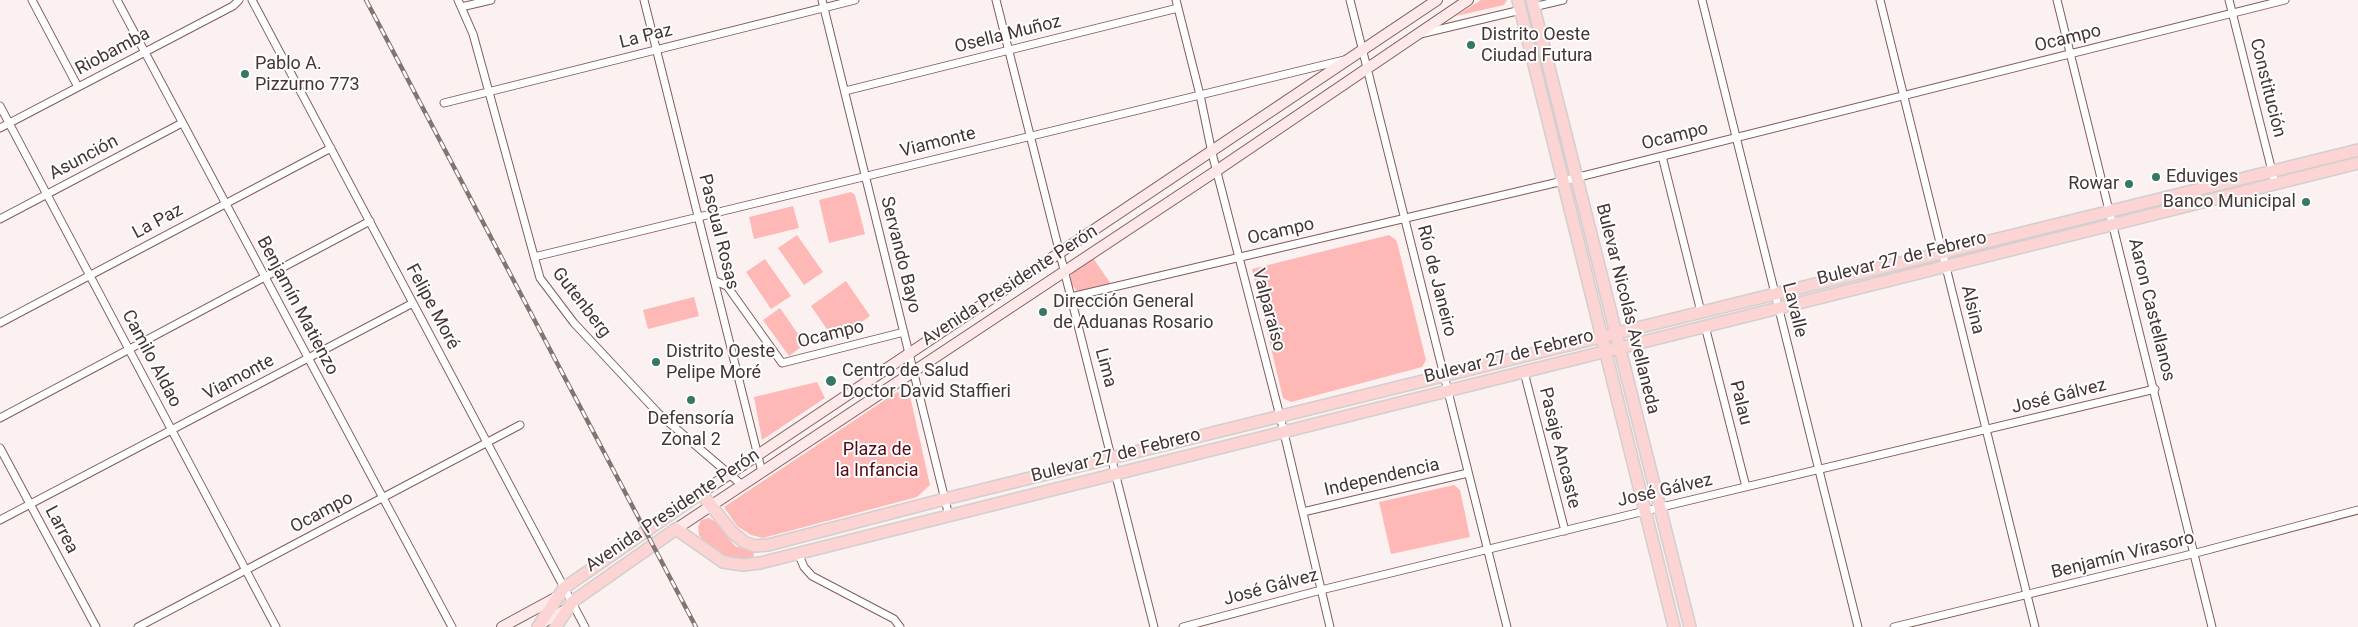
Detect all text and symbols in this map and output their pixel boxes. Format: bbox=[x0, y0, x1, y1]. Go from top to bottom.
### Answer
street label: Osella Muñoz bbox=[953, 11, 1063, 59]
street label: La Paz bbox=[617, 20, 675, 54]
street label: Ocampo bbox=[2033, 20, 2103, 58]
street label: Riobamba bbox=[72, 23, 154, 81]
place label: Distrito Oeste Ciudad Futura bbox=[1481, 24, 1593, 66]
street label: Constitución bbox=[2244, 36, 2290, 140]
marker: Distrito Oeste Ciudad Futura bbox=[1465, 39, 1477, 51]
place label: Pablo A. Pizzurno 773 bbox=[255, 53, 360, 96]
marker: Pablo A. Pizzurno 773 bbox=[239, 68, 251, 80]
street label: Ocampo bbox=[1640, 118, 1710, 156]
street label: Viamonte bbox=[898, 123, 978, 163]
street label: Asunción bbox=[46, 131, 122, 185]
place label: Eduviges bbox=[2166, 166, 2238, 188]
marker: Eduviges bbox=[2150, 171, 2162, 183]
street label: Pascual Rosas bbox=[693, 172, 743, 292]
place label: Rowar bbox=[2068, 173, 2119, 195]
marker: Rowar bbox=[2123, 178, 2135, 190]
place label: Banco Municipal bbox=[2163, 191, 2296, 213]
street label: Servando Bayo bbox=[875, 195, 925, 315]
marker: Banco Municipal bbox=[2300, 196, 2312, 208]
street label: La Paz bbox=[129, 200, 187, 244]
street label: Bulevar Nicolás Avellaneda bbox=[1590, 202, 1664, 416]
street label: Ocampo bbox=[1246, 214, 1316, 250]
street label: Avenida Presidente Perón bbox=[918, 221, 1102, 351]
street label: Río de Janeiro bbox=[1412, 223, 1460, 339]
street label: Bulevar 27 de Febrero bbox=[1815, 227, 1989, 291]
street label: Benjamín Matienzo bbox=[251, 233, 343, 379]
street label: Aaron Castellanos bbox=[2123, 236, 2179, 384]
street label: Felipe Moré bbox=[400, 261, 464, 353]
street label: Gutenberg bbox=[547, 264, 615, 342]
street label: Valparaíso bbox=[1247, 266, 1289, 354]
street label: Lavalle bbox=[1777, 280, 1811, 340]
street label: Alsina bbox=[1956, 283, 1988, 337]
place label: Dirección General de Aduanas Rosario bbox=[1053, 291, 1213, 334]
marker: Dirección General de Aduanas Rosario bbox=[1037, 306, 1049, 318]
street label: Camilo Aldao bbox=[116, 307, 186, 411]
street label: Ocampo bbox=[796, 316, 866, 354]
street label: Bulevar 27 de Febrero bbox=[1422, 325, 1596, 389]
place label: Distrito Oeste Pelipe Moré bbox=[666, 341, 775, 384]
street label: Lima bbox=[1089, 346, 1121, 390]
street label: Viamonte bbox=[200, 350, 278, 406]
marker: Distrito Oeste Pelipe Moré bbox=[650, 356, 662, 368]
place label: Centro de Salud Doctor David Staffieri bbox=[842, 360, 1011, 402]
marker: Centro de Salud Doctor David Staffieri bbox=[824, 374, 838, 388]
street label: José Gálvez bbox=[2009, 375, 2109, 419]
street label: Palau bbox=[1724, 378, 1756, 428]
street label: Pasaje Ancaste bbox=[1534, 385, 1584, 511]
marker: Defensoría Zonal 2 bbox=[685, 394, 697, 406]
place label: Defensoría Zonal 2 bbox=[648, 408, 734, 450]
street label: Bulevar 27 de Febrero bbox=[1029, 424, 1203, 488]
park label: Plaza de la Infancia bbox=[835, 439, 919, 482]
street label: Avenida Presidente Perón bbox=[582, 445, 764, 577]
street label: Independencia bbox=[1322, 454, 1442, 502]
street label: José Gálvez bbox=[1615, 470, 1715, 512]
street label: Ocampo bbox=[287, 488, 357, 538]
street label: Larrea bbox=[40, 502, 82, 558]
street label: Benjamín Virasoro bbox=[2049, 528, 2197, 584]
street label: José Gálvez bbox=[1221, 565, 1321, 611]

